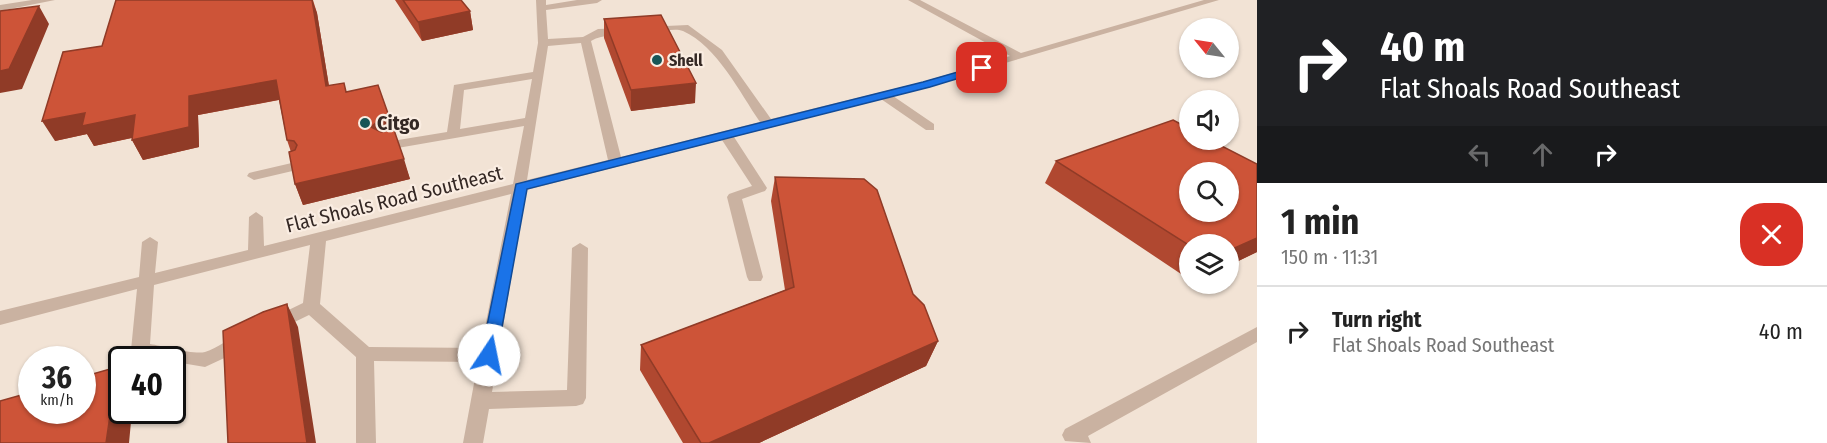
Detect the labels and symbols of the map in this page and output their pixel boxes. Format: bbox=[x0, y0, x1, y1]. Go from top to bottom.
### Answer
north arrow bbox=[1179, 18, 1239, 78]
pin bbox=[956, 42, 1007, 93]
place label: Shell bbox=[669, 51, 703, 70]
marker: Shell bbox=[650, 53, 664, 67]
place label: Citgo bbox=[377, 111, 420, 135]
marker: Citgo bbox=[358, 116, 372, 130]
street label: Flat Shoals Road Southeast bbox=[283, 160, 505, 238]
position arrow bbox=[457, 323, 521, 387]
speed limit sign: 40 bbox=[108, 346, 186, 424]

